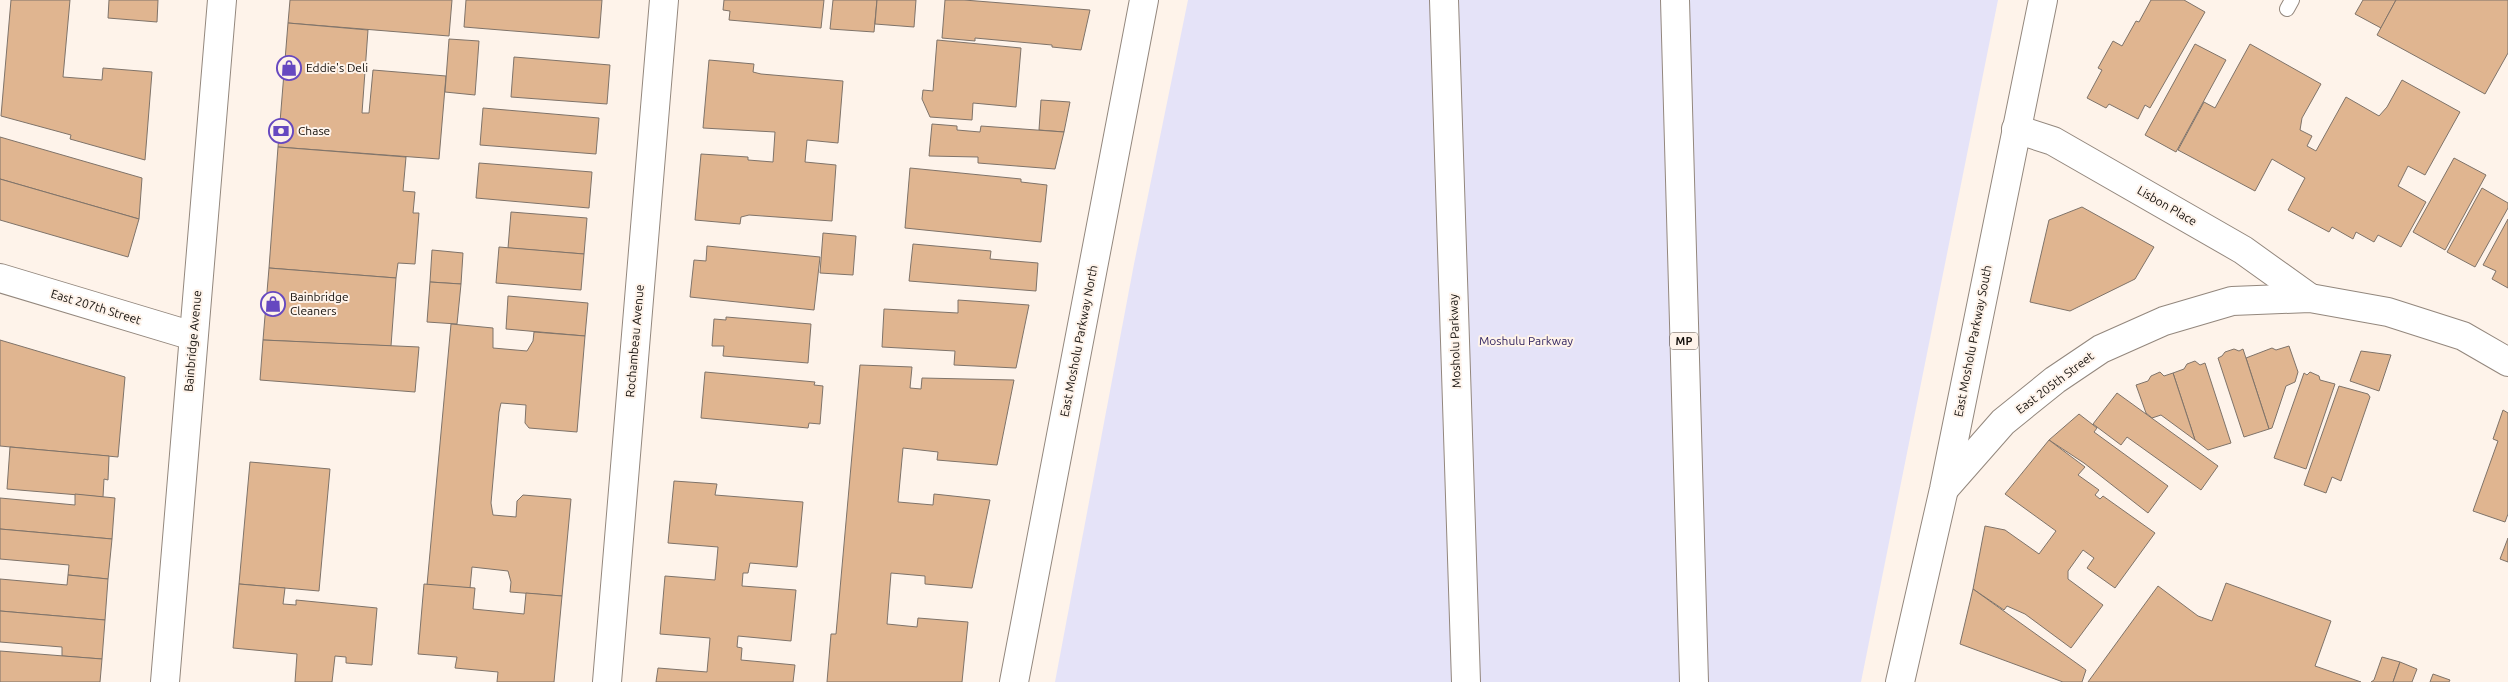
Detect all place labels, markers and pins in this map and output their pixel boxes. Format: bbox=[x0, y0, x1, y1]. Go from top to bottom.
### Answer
shop icon: Eddie's Deli bbox=[276, 55, 302, 81]
place label: Eddie's Deli bbox=[306, 61, 368, 74]
bank icon: Chase bbox=[268, 118, 294, 144]
place label: Chase bbox=[298, 124, 330, 137]
place label: Bainbridge Cleaners bbox=[290, 290, 349, 317]
shop icon: Bainbridge Cleaners bbox=[260, 291, 286, 317]

